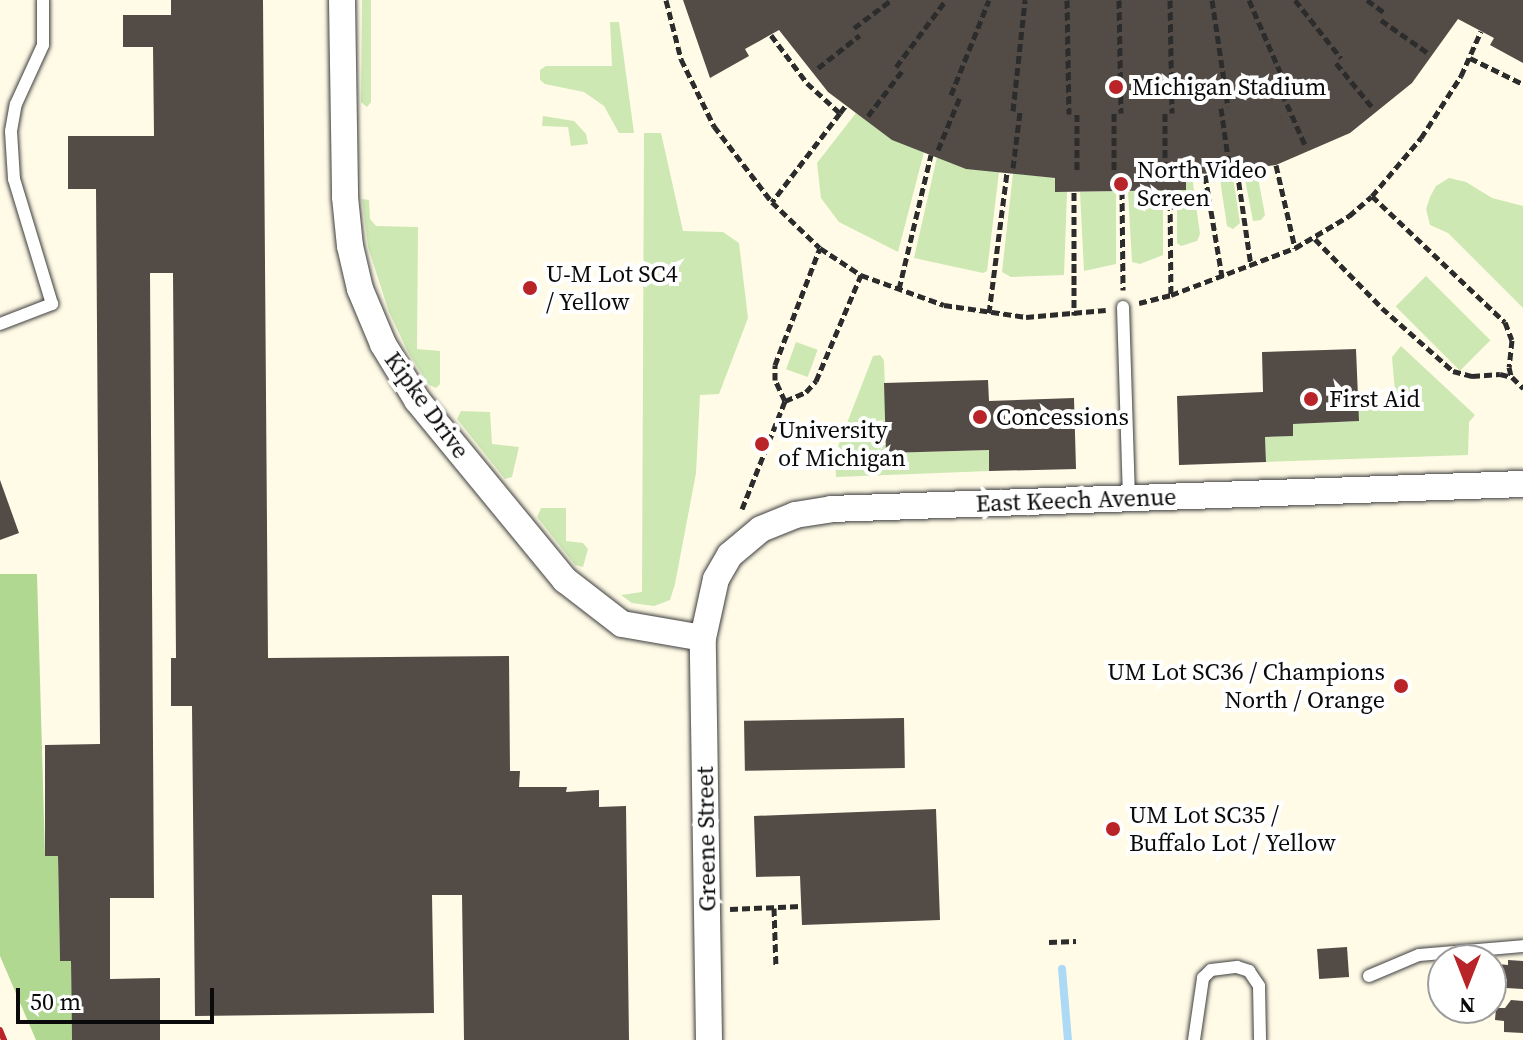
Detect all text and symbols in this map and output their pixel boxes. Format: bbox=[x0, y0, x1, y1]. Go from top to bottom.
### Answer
place label: Michigan Stadium bbox=[1132, 73, 1326, 101]
marker: Michigan Stadium bbox=[1107, 78, 1125, 96]
place label: North Video Screen bbox=[1137, 156, 1268, 212]
marker: North Video Screen bbox=[1112, 175, 1130, 193]
place label: U-M Lot SC4 / Yellow bbox=[546, 260, 678, 316]
marker: U-M Lot SC4 / Yellow bbox=[521, 279, 539, 297]
street label: Kipke Drive bbox=[379, 346, 475, 464]
place label: First Aid bbox=[1329, 385, 1420, 413]
marker: First Aid bbox=[1300, 388, 1322, 410]
place label: Concessions bbox=[996, 403, 1129, 431]
marker: Concessions bbox=[971, 408, 989, 426]
place label: University of Michigan bbox=[778, 416, 906, 472]
marker: University of Michigan bbox=[753, 435, 771, 453]
street label: East Keech Avenue bbox=[975, 482, 1177, 518]
place label: UM Lot SC36 / Champions North / Orange bbox=[1107, 658, 1385, 714]
marker: UM Lot SC36 / Champions North / Orange bbox=[1392, 677, 1410, 695]
street label: Greene Street bbox=[690, 766, 722, 912]
place label: UM Lot SC35 / Buffalo Lot / Yellow bbox=[1129, 801, 1337, 857]
marker: UM Lot SC35 / Buffalo Lot / Yellow bbox=[1104, 820, 1122, 838]
north arrow bbox=[1427, 944, 1507, 1024]
scale bar bbox=[20, 972, 218, 1022]
text: 50 m bbox=[30, 985, 81, 1018]
text: N bbox=[1459, 991, 1475, 1021]

